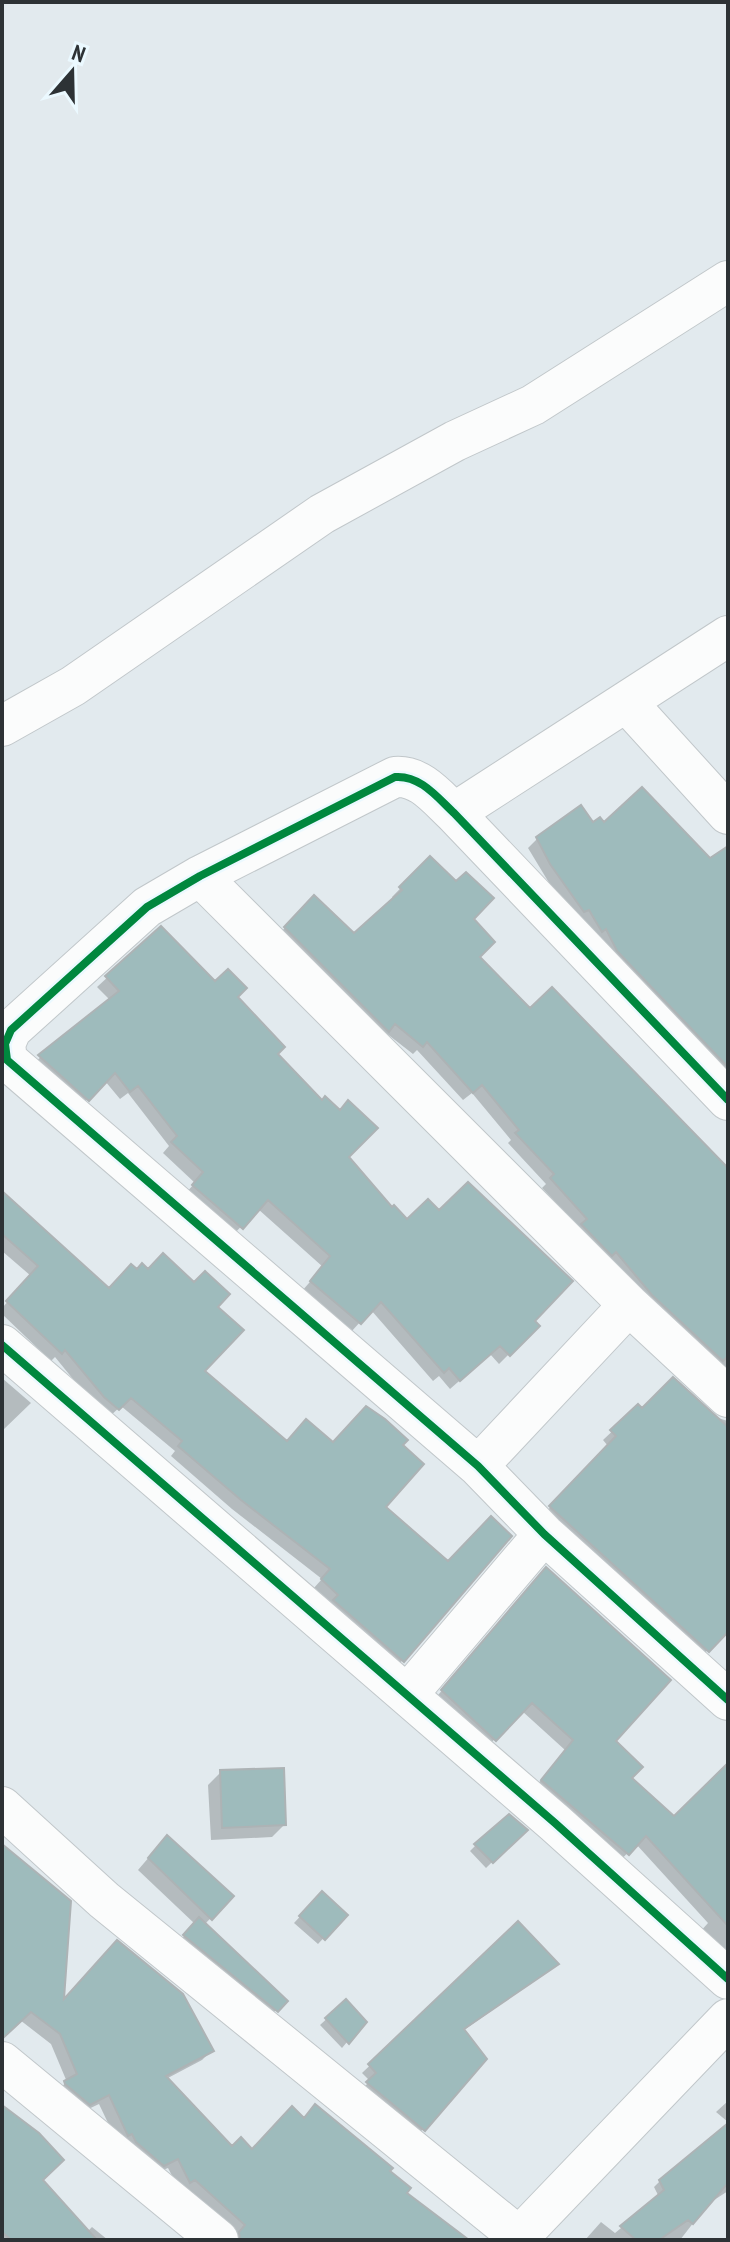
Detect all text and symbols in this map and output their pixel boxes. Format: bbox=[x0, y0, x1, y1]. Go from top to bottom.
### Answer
north arrow bbox=[32, 32, 112, 112]
text: N bbox=[68, 38, 89, 68]

